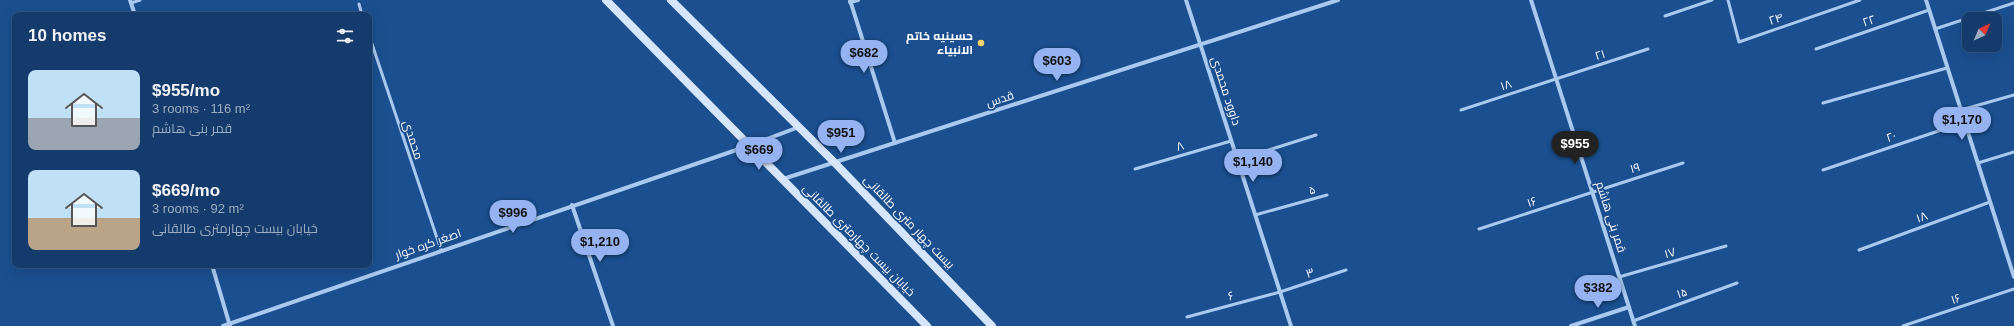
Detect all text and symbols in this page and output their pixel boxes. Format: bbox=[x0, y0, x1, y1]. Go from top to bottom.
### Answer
street label: ۲۴ bbox=[1767, 10, 1785, 28]
street label: ۲۲ bbox=[1861, 12, 1877, 30]
north arrow bbox=[1962, 12, 2002, 52]
map controls bbox=[1962, 12, 2002, 52]
icon: filters bbox=[334, 25, 356, 47]
text: 10 homes bbox=[28, 26, 106, 45]
place label: حسینیه خاتم الانبیاء bbox=[906, 29, 973, 57]
marker: حسینیه خاتم الانبیاء bbox=[976, 38, 986, 48]
pin: $682 bbox=[840, 40, 888, 74]
text: $682 bbox=[850, 45, 878, 60]
street label: ۲۱ bbox=[1593, 47, 1607, 63]
pin: $603 bbox=[1033, 48, 1081, 82]
text: $603 bbox=[1043, 53, 1071, 68]
street label: داوود محمدی bbox=[1208, 55, 1244, 127]
street label: ۱۸ bbox=[1499, 76, 1514, 93]
text: $955/mo bbox=[152, 81, 220, 100]
icon: home bbox=[60, 86, 108, 134]
street label: قدس bbox=[984, 88, 1016, 110]
text: 3 rooms · 116 m² bbox=[152, 101, 250, 116]
pin: $1,170 bbox=[1929, 107, 1995, 141]
text: $1,170 bbox=[1942, 112, 1982, 127]
street label: محمدی bbox=[400, 119, 426, 161]
pin: $951 bbox=[817, 120, 865, 154]
text: قمر بنی هاشم bbox=[152, 121, 232, 136]
text: $951 bbox=[827, 125, 855, 140]
street label: ۲۰ bbox=[1884, 129, 1898, 145]
pin: $955 bbox=[1551, 131, 1599, 165]
text: $955 bbox=[1561, 136, 1589, 151]
pin: $669 bbox=[735, 137, 783, 171]
street label: ۸ bbox=[1174, 138, 1186, 154]
text: $669 bbox=[745, 142, 773, 157]
pin: $1,140 bbox=[1220, 149, 1286, 183]
text: $1,140 bbox=[1233, 154, 1273, 169]
street label: ۱۹ bbox=[1628, 160, 1642, 176]
street label: بیست چهار متری طالقانی bbox=[859, 172, 957, 273]
street label: قمر بنی هاشم bbox=[1592, 180, 1629, 255]
text: $669/mo bbox=[152, 181, 220, 200]
street label: خیابان بیست چهارمتری طالقانی bbox=[799, 181, 918, 300]
street label: ۵ bbox=[1307, 182, 1317, 198]
icon: home bbox=[60, 186, 108, 234]
street label: ۱۶ bbox=[1525, 194, 1539, 210]
pin: $996 bbox=[489, 200, 537, 234]
text: 3 rooms · 92 m² bbox=[152, 201, 244, 216]
text: $996 bbox=[499, 205, 527, 220]
street label: ۱۸ bbox=[1914, 208, 1930, 225]
text: خیابان بیست چهارمتری طالقانی bbox=[152, 221, 318, 236]
street label: اصغر کره خوار bbox=[392, 226, 463, 262]
pin: $1,210 bbox=[567, 229, 633, 263]
text: $1,210 bbox=[580, 234, 620, 249]
street label: ۱۷ bbox=[1663, 245, 1678, 261]
street label: ۳ bbox=[1304, 265, 1316, 281]
pin: $382 bbox=[1574, 275, 1622, 309]
text: $382 bbox=[1584, 280, 1612, 295]
street label: ۱۵ bbox=[1675, 285, 1689, 301]
street label: ۶ bbox=[1226, 288, 1236, 304]
street label: ۱۶ bbox=[1949, 291, 1963, 307]

